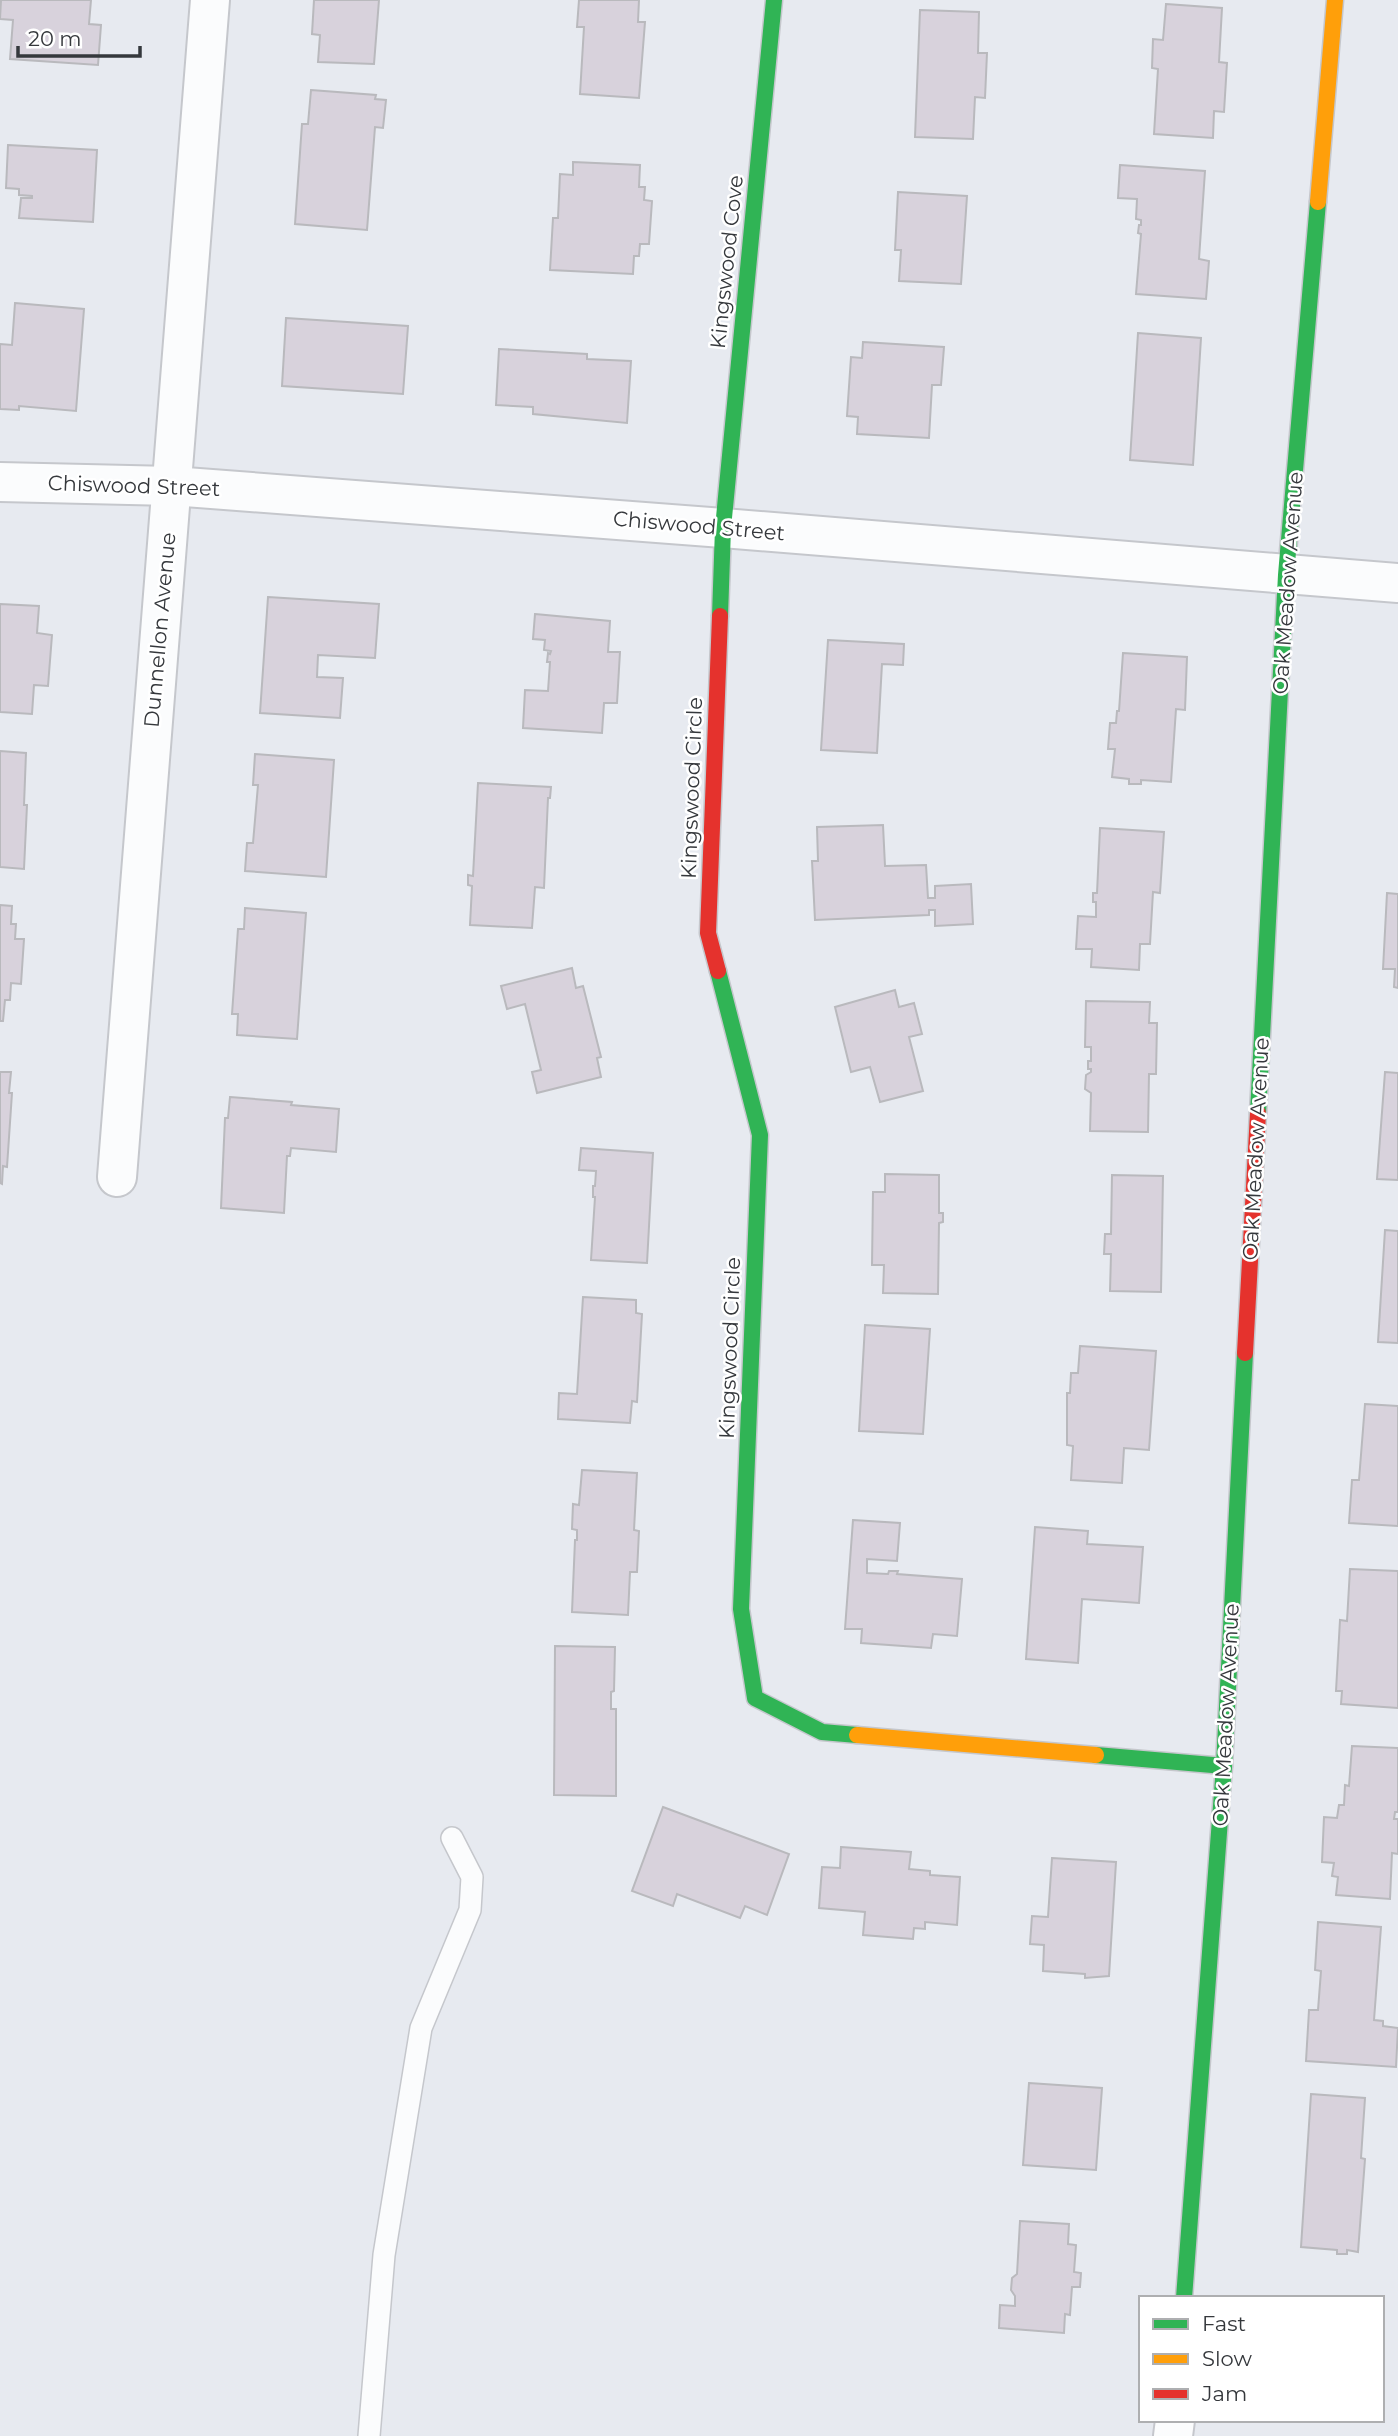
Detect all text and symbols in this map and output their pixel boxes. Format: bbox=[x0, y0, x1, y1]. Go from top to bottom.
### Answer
scale bar bbox=[18, 14, 140, 58]
text: 20 m bbox=[28, 26, 82, 51]
street label: Kingswood Cove bbox=[705, 174, 748, 350]
street label: Chiswood Street bbox=[47, 470, 221, 501]
street label: Oak Meadow Avenue bbox=[1267, 471, 1308, 695]
street label: Chiswood Street bbox=[612, 506, 786, 545]
street label: Dunnellon Avenue bbox=[139, 531, 180, 729]
street label: Kingswood Circle bbox=[676, 697, 707, 879]
street label: Oak Meadow Avenue bbox=[1237, 1037, 1274, 1261]
street label: Kingswood Circle bbox=[714, 1257, 745, 1439]
street label: Oak Meadow Avenue bbox=[1207, 1603, 1244, 1827]
legend bbox=[1139, 2296, 1384, 2422]
text: Fast bbox=[1202, 2311, 1246, 2336]
text: Slow bbox=[1202, 2346, 1252, 2371]
text: Jam bbox=[1201, 2381, 1247, 2406]

